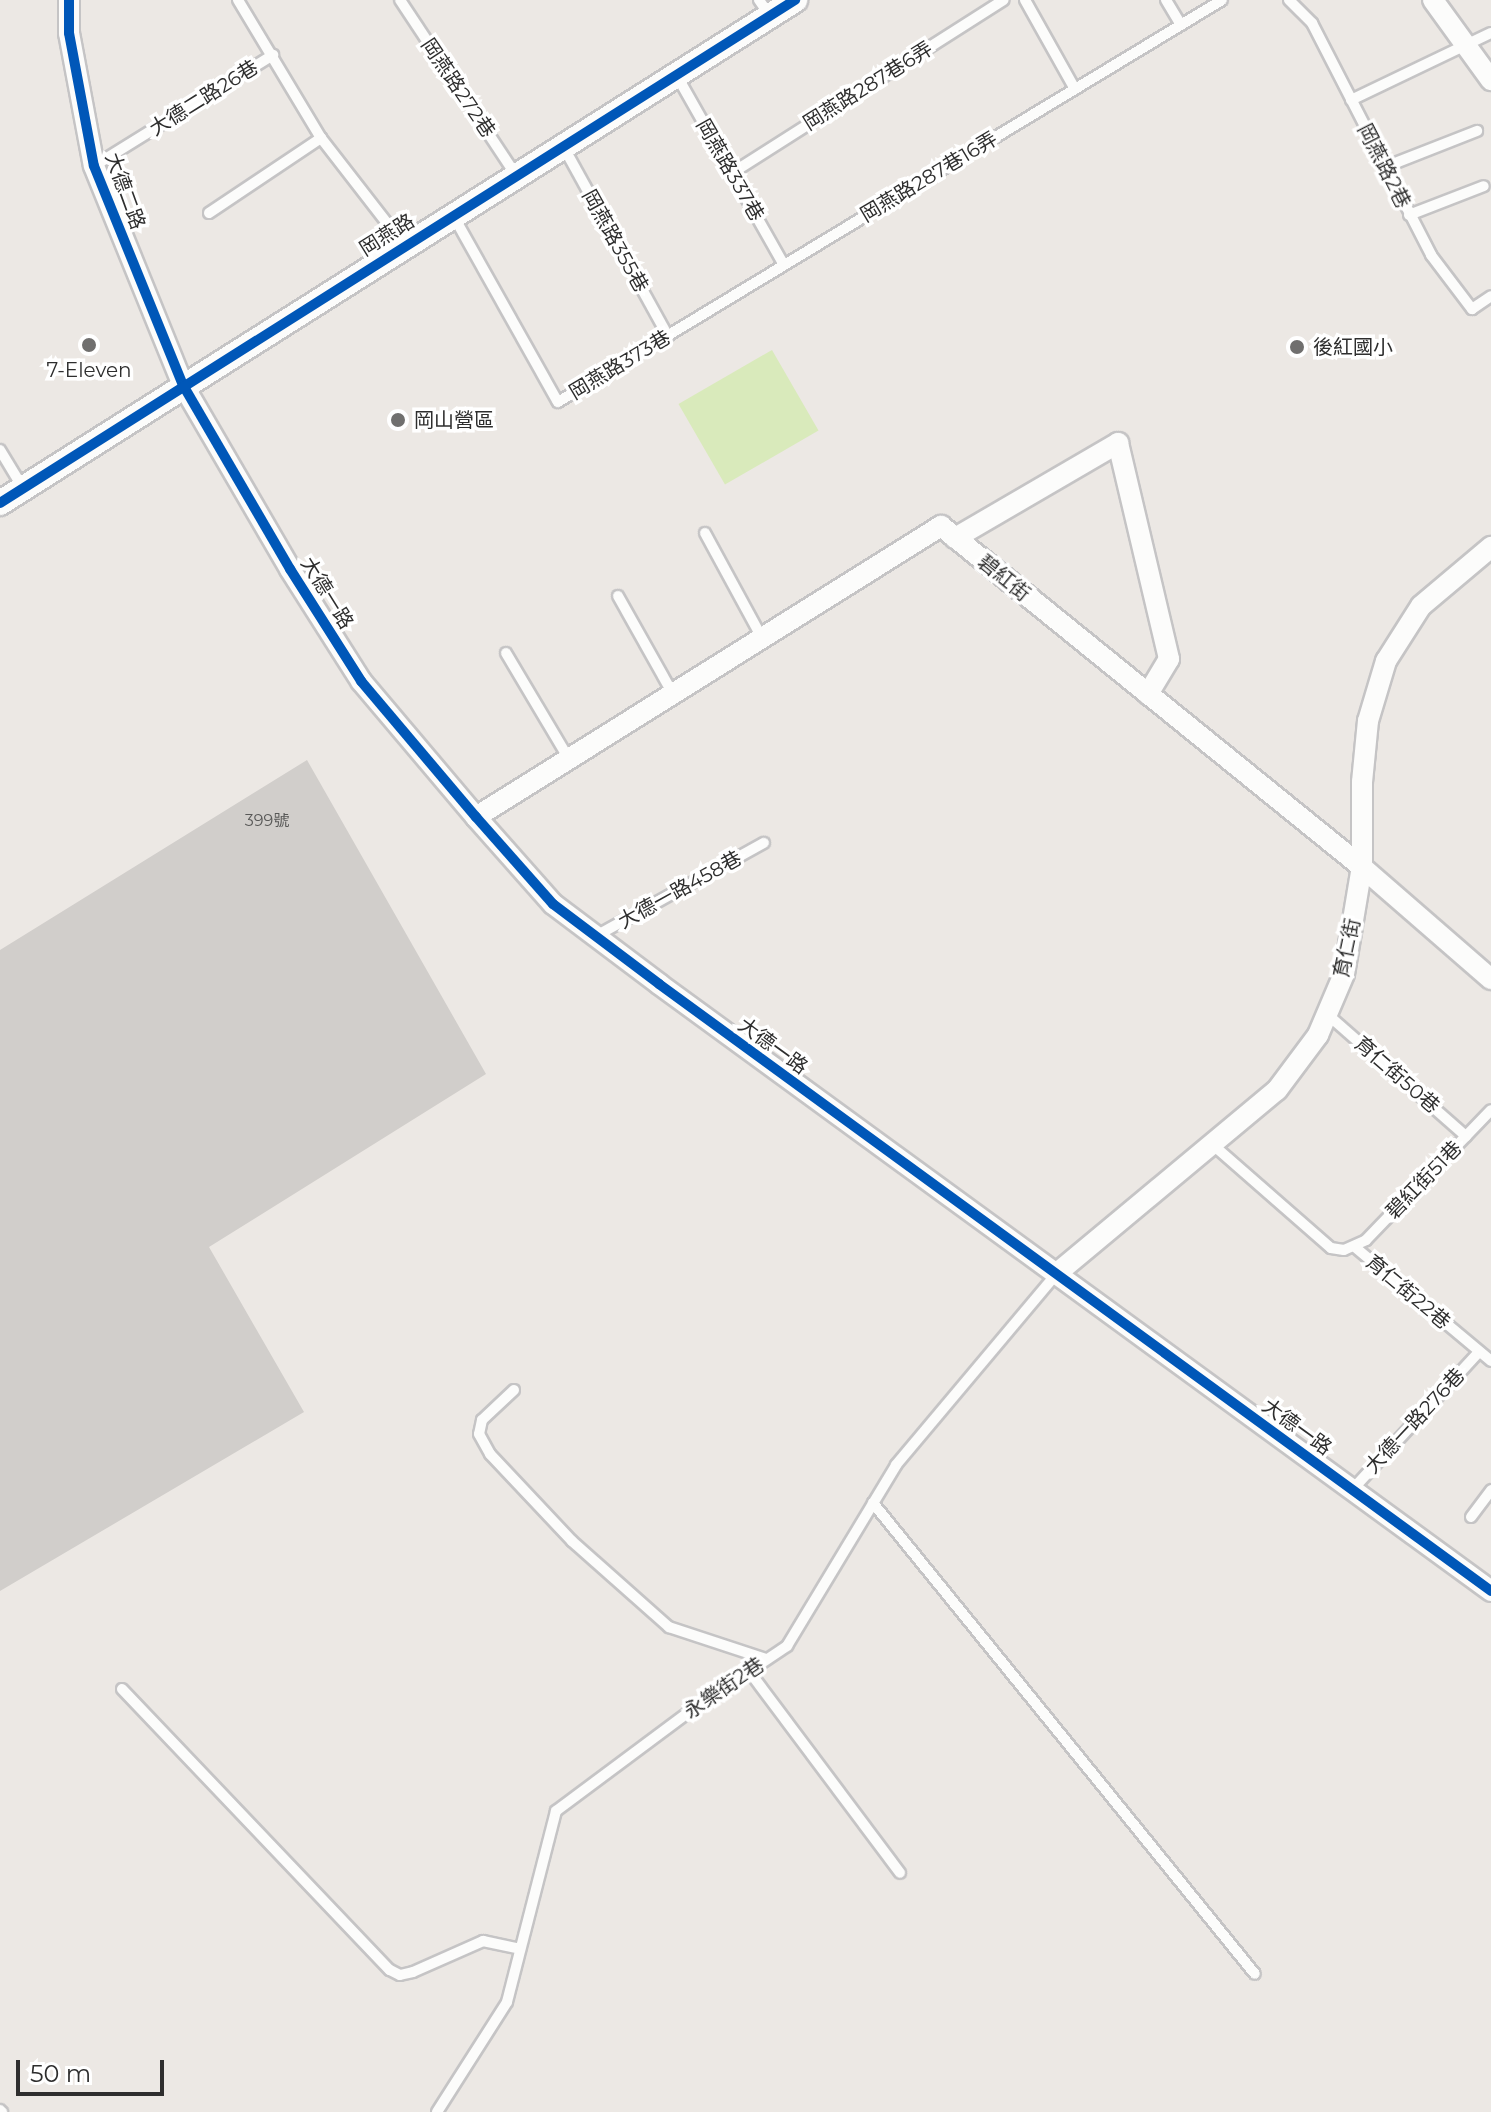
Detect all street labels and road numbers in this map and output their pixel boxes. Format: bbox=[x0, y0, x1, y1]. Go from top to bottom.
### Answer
street label: 岡燕路272巷 bbox=[416, 34, 500, 142]
street label: 岡燕路287巷6弄 bbox=[799, 37, 937, 135]
street label: 大德二路26巷 bbox=[145, 55, 263, 141]
street label: 岡燕路337巷 bbox=[691, 115, 769, 225]
street label: 岡燕路2巷 bbox=[1353, 120, 1415, 212]
street label: 岡燕路287巷16弄 bbox=[856, 127, 1002, 227]
street label: 大德二路 bbox=[100, 149, 150, 233]
street label: 岡燕路355巷 bbox=[577, 185, 653, 297]
street label: 岡燕路 bbox=[355, 209, 419, 261]
street label: 岡燕路373巷 bbox=[565, 325, 675, 405]
street label: 碧紅街 bbox=[973, 550, 1035, 606]
street label: 大德一路 bbox=[296, 553, 358, 633]
street label: 大德一路458巷 bbox=[614, 846, 746, 934]
street label: 育仁街 bbox=[1329, 916, 1365, 980]
street label: 大德一路 bbox=[734, 1013, 812, 1079]
street label: 育仁街50巷 bbox=[1350, 1032, 1444, 1118]
street label: 碧紅街51巷 bbox=[1381, 1136, 1467, 1224]
street label: 育仁街22巷 bbox=[1361, 1250, 1455, 1334]
street label: 大德一路276巷 bbox=[1360, 1363, 1470, 1479]
street label: 大德一路 bbox=[1258, 1394, 1336, 1460]
street label: 永樂街2巷 bbox=[679, 1653, 769, 1723]

